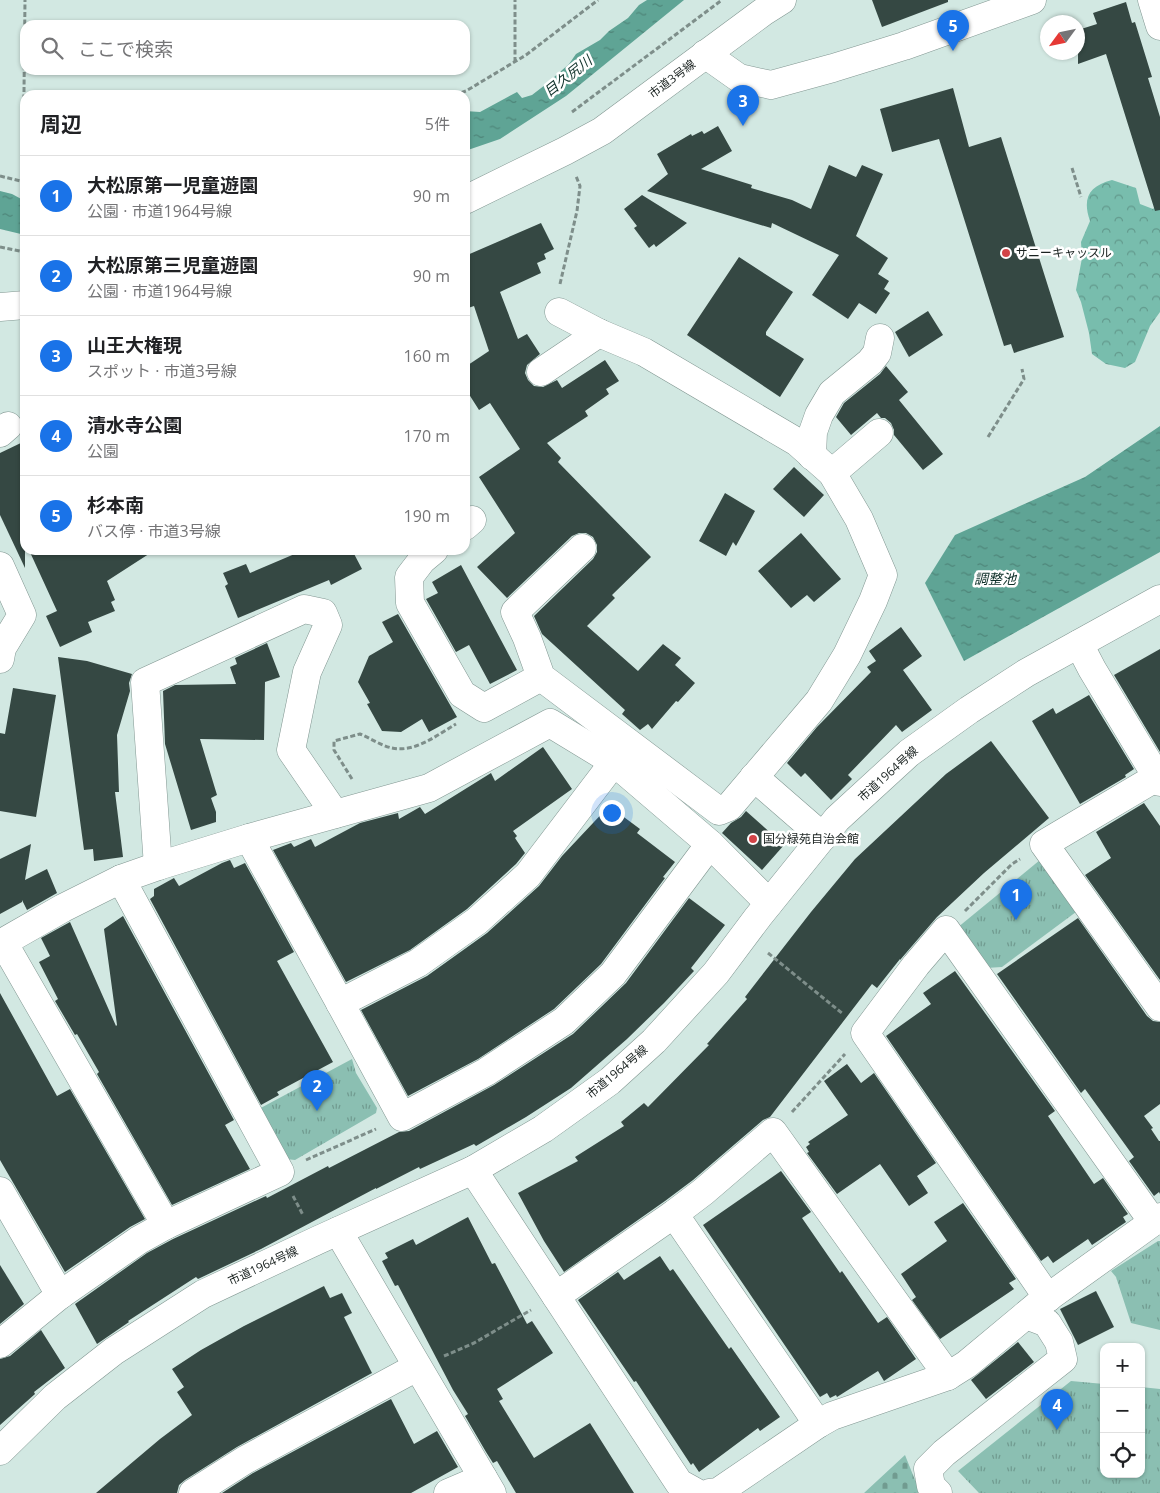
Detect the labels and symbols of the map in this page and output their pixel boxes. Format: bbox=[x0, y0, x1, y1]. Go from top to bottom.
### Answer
pin: 5 bbox=[937, 10, 969, 51]
north arrow bbox=[1040, 15, 1085, 60]
water label: 目久尻川 bbox=[540, 50, 597, 100]
street label: 市道3号線 bbox=[645, 55, 699, 102]
pin: 3 bbox=[727, 85, 759, 126]
place label: サニーキャッスル bbox=[1016, 244, 1112, 261]
marker: サニーキャッスル bbox=[1000, 247, 1012, 259]
water label: 調整池 bbox=[974, 569, 1018, 588]
street label: 市道1964号線 bbox=[854, 742, 921, 805]
your location bbox=[599, 800, 625, 826]
place label: 国分緑苑自治会館 bbox=[763, 830, 859, 847]
marker: 国分緑苑自治会館 bbox=[747, 833, 759, 845]
pin: 1 bbox=[1000, 879, 1032, 920]
street label: 市道1964号線 bbox=[582, 1041, 651, 1102]
pin: 2 bbox=[301, 1070, 333, 1111]
street label: 市道1964号線 bbox=[225, 1242, 301, 1289]
pin: 4 bbox=[1041, 1389, 1073, 1430]

